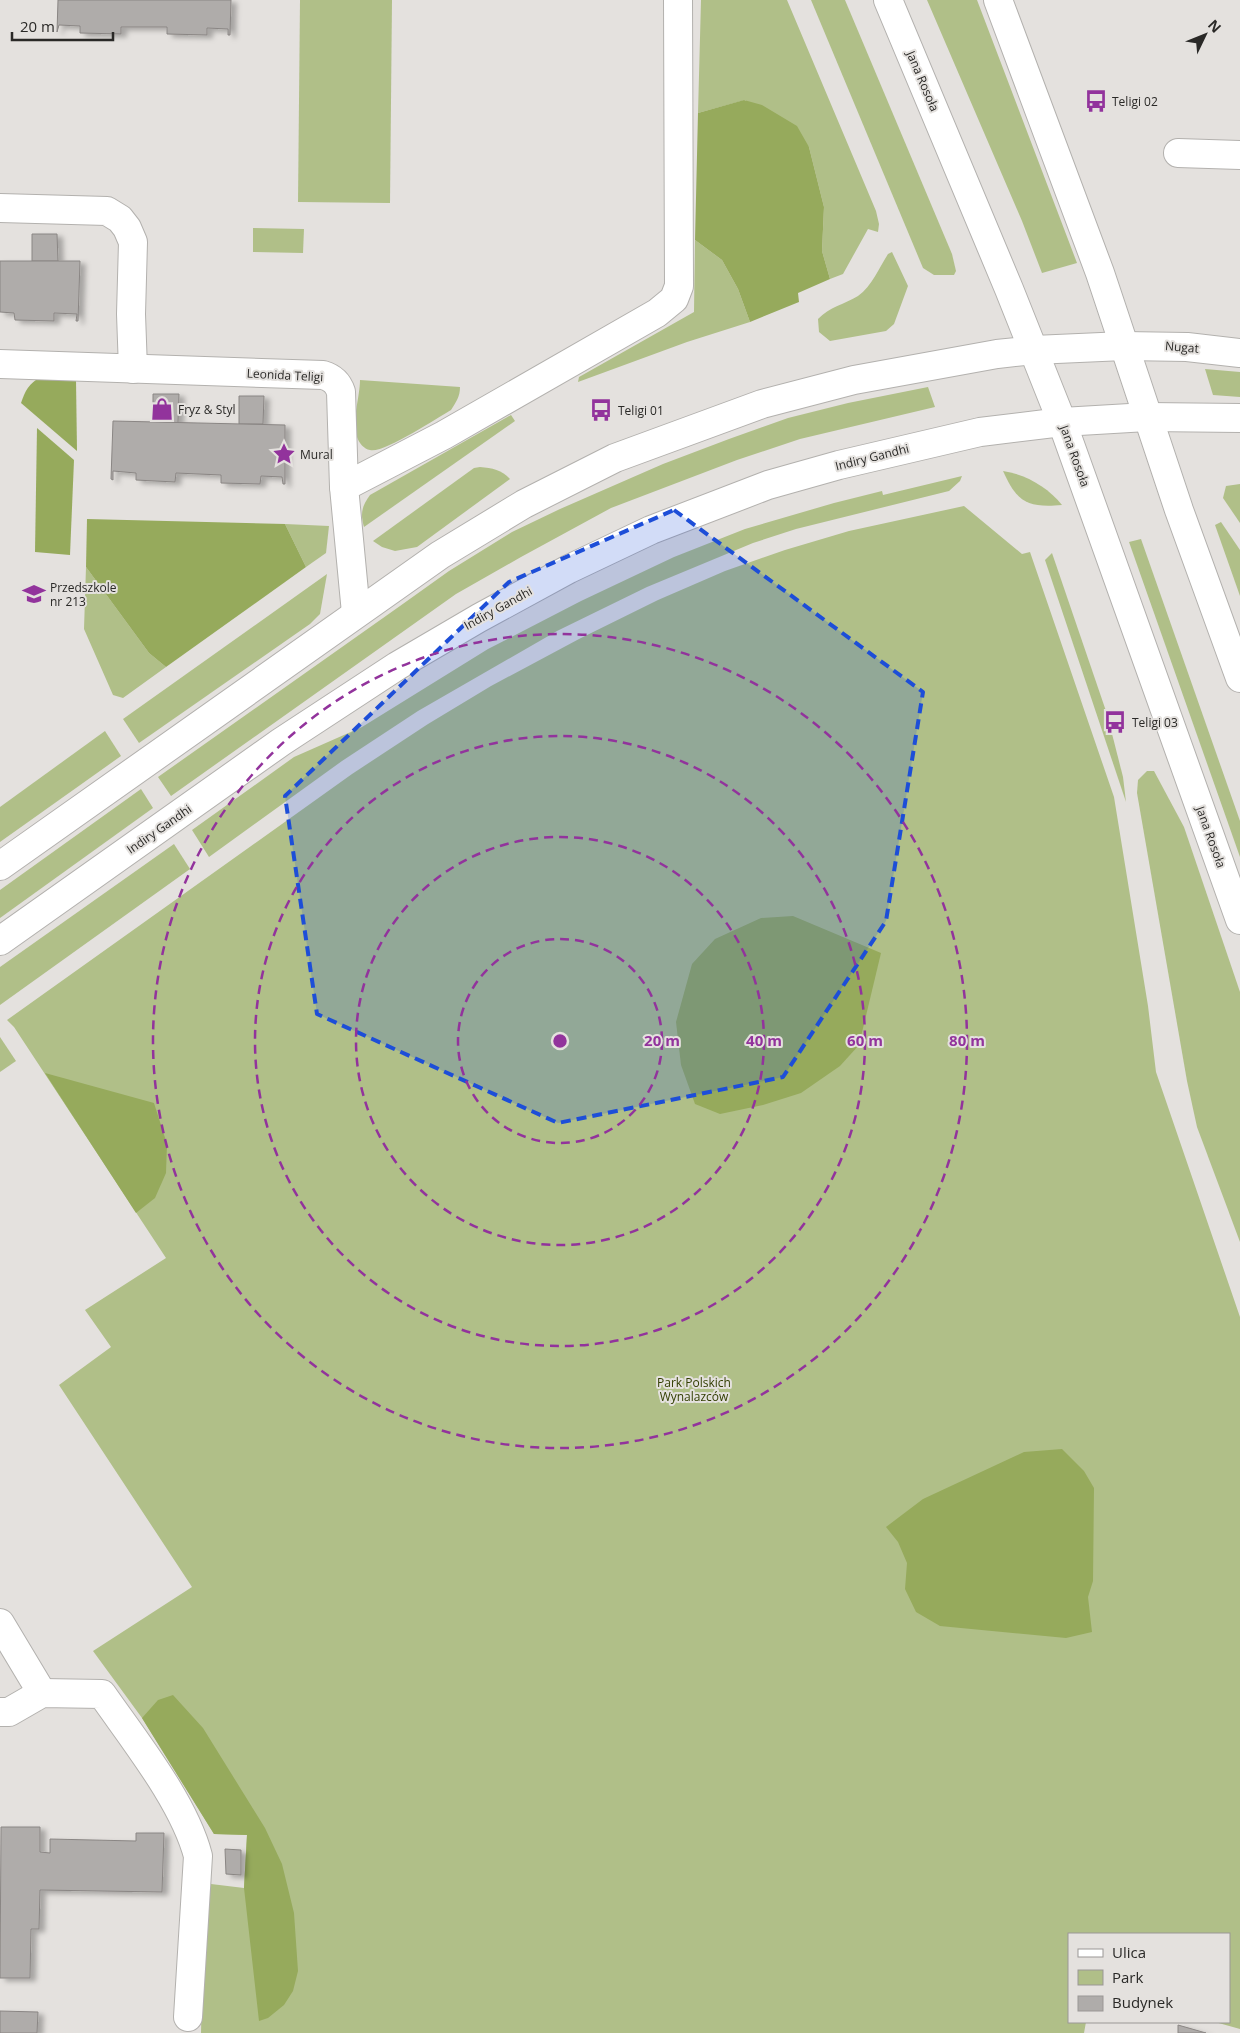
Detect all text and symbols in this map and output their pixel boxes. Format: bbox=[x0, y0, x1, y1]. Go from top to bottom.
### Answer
scale bar bbox=[12, 10, 114, 42]
north arrow bbox=[1180, 10, 1230, 60]
text: N bbox=[1204, 15, 1226, 36]
text: 20 m bbox=[20, 16, 55, 36]
street label: Jana Rosoła bbox=[902, 47, 943, 114]
bus stop icon: Teligi 02 bbox=[1083, 88, 1109, 114]
place label: Teligi 02 bbox=[1112, 93, 1158, 110]
street label: Nugat bbox=[1164, 337, 1200, 357]
street label: Leonida Teligi bbox=[246, 365, 324, 385]
shop icon: Fryz & Styl bbox=[149, 396, 175, 422]
bus stop icon: Teligi 01 bbox=[588, 397, 614, 423]
place label: Fryz & Styl bbox=[178, 401, 236, 418]
place label: Teligi 01 bbox=[618, 402, 664, 419]
street label: Jana Rosoła bbox=[1056, 422, 1094, 489]
street label: Indiry Gandhi bbox=[833, 440, 911, 474]
place icon: Mural bbox=[271, 441, 297, 467]
place label: Mural bbox=[300, 446, 333, 463]
place label: Przedszkole nr 213 bbox=[50, 579, 117, 610]
school or university icon: Przedszkole nr 213 bbox=[21, 581, 47, 607]
street label: Indiry Gandhi bbox=[461, 582, 535, 634]
bus stop icon: Teligi 03 bbox=[1102, 709, 1128, 735]
place label: Teligi 03 bbox=[1132, 714, 1178, 731]
street label: Indiry Gandhi bbox=[123, 800, 195, 858]
street label: Jana Rosoła bbox=[1192, 803, 1230, 870]
text: 20 m bbox=[644, 1030, 680, 1050]
text: 40 m bbox=[746, 1030, 782, 1050]
text: 60 m bbox=[847, 1030, 883, 1050]
text: 80 m bbox=[949, 1030, 985, 1050]
centre of rings bbox=[551, 1032, 569, 1050]
park label: Park Polskich Wynalazców bbox=[657, 1374, 731, 1405]
legend bbox=[1068, 1933, 1230, 2023]
text: Ulica bbox=[1112, 1942, 1146, 1962]
text: Park bbox=[1112, 1967, 1143, 1987]
text: Budynek bbox=[1112, 1992, 1173, 2012]

